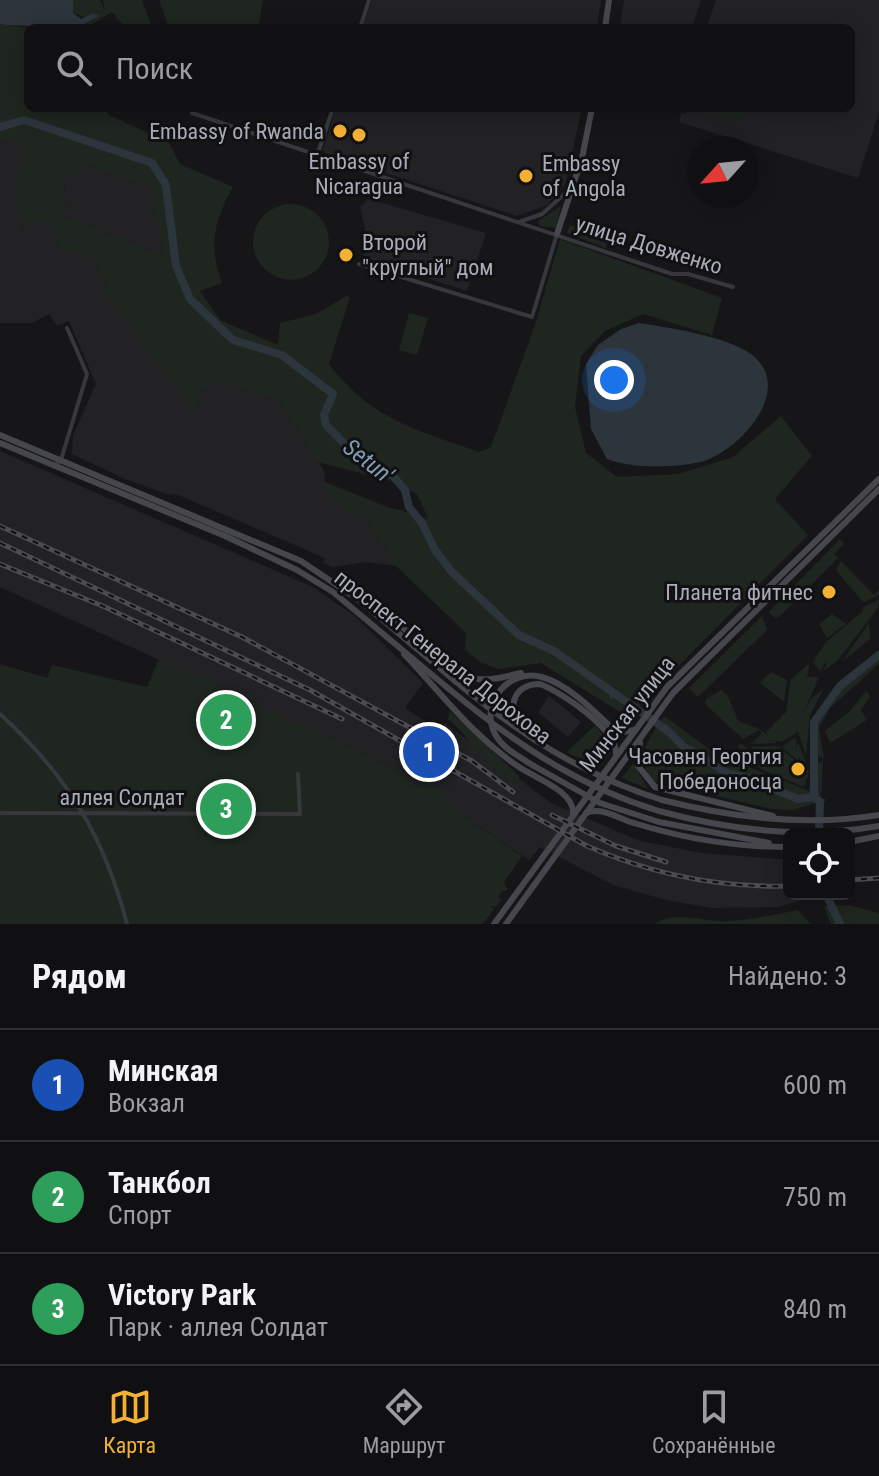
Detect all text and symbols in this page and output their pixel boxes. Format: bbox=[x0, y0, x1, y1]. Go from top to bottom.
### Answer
search box bbox=[24, 24, 855, 112]
icon: search bbox=[52, 46, 96, 90]
text: Поиск bbox=[116, 51, 193, 86]
place label: Embassy of Rwanda bbox=[149, 119, 324, 144]
marker: Embassy of Rwanda bbox=[331, 122, 349, 140]
marker: Embassy of Nicaragua bbox=[350, 126, 368, 144]
north arrow bbox=[687, 136, 759, 208]
place label: Embassy of Nicaragua bbox=[308, 149, 410, 199]
place label: Embassy of Angola bbox=[542, 151, 626, 201]
marker: Embassy of Angola bbox=[517, 167, 535, 185]
street label: улица Довженко bbox=[573, 211, 725, 279]
place label: Второй "круглый" дом bbox=[362, 230, 494, 280]
marker: Второй "круглый" дом bbox=[337, 246, 355, 264]
your location bbox=[594, 360, 634, 400]
water label: Setun' bbox=[338, 433, 399, 490]
street label: проспект Генерала Дорохова bbox=[330, 565, 556, 749]
place label: Планета фитнес bbox=[665, 580, 813, 605]
marker: Планета фитнес bbox=[820, 583, 838, 601]
street label: Минская улица bbox=[574, 651, 680, 777]
pin: 2 bbox=[200, 690, 252, 750]
pin: 1 bbox=[403, 722, 455, 782]
place label: Часовня Георгия Победоносца bbox=[628, 744, 782, 794]
marker: Часовня Георгия Победоносца bbox=[789, 760, 807, 778]
pin: 3 bbox=[200, 779, 252, 839]
street label: аллея Солдат bbox=[59, 785, 185, 810]
map controls bbox=[783, 828, 855, 900]
button: locate bbox=[783, 828, 855, 900]
text: Рядом bbox=[32, 956, 127, 996]
text: Найдено: 3 bbox=[728, 961, 847, 991]
text: Минская bbox=[108, 1053, 219, 1088]
text: 1 bbox=[51, 1070, 65, 1100]
text: 600 m bbox=[783, 1070, 847, 1100]
text: Вокзал bbox=[108, 1088, 185, 1118]
text: Танкбол bbox=[108, 1165, 211, 1200]
text: 2 bbox=[51, 1182, 65, 1212]
text: 750 m bbox=[783, 1182, 847, 1212]
text: Спорт bbox=[108, 1200, 172, 1230]
text: Victory Park bbox=[108, 1277, 256, 1312]
text: 3 bbox=[51, 1294, 65, 1324]
text: 840 m bbox=[783, 1294, 847, 1324]
text: Парк · аллея Солдат bbox=[108, 1312, 328, 1342]
tab: Карта bbox=[103, 1385, 156, 1458]
tab: Маршрут bbox=[363, 1385, 445, 1458]
tab: Сохранённые bbox=[652, 1385, 776, 1458]

